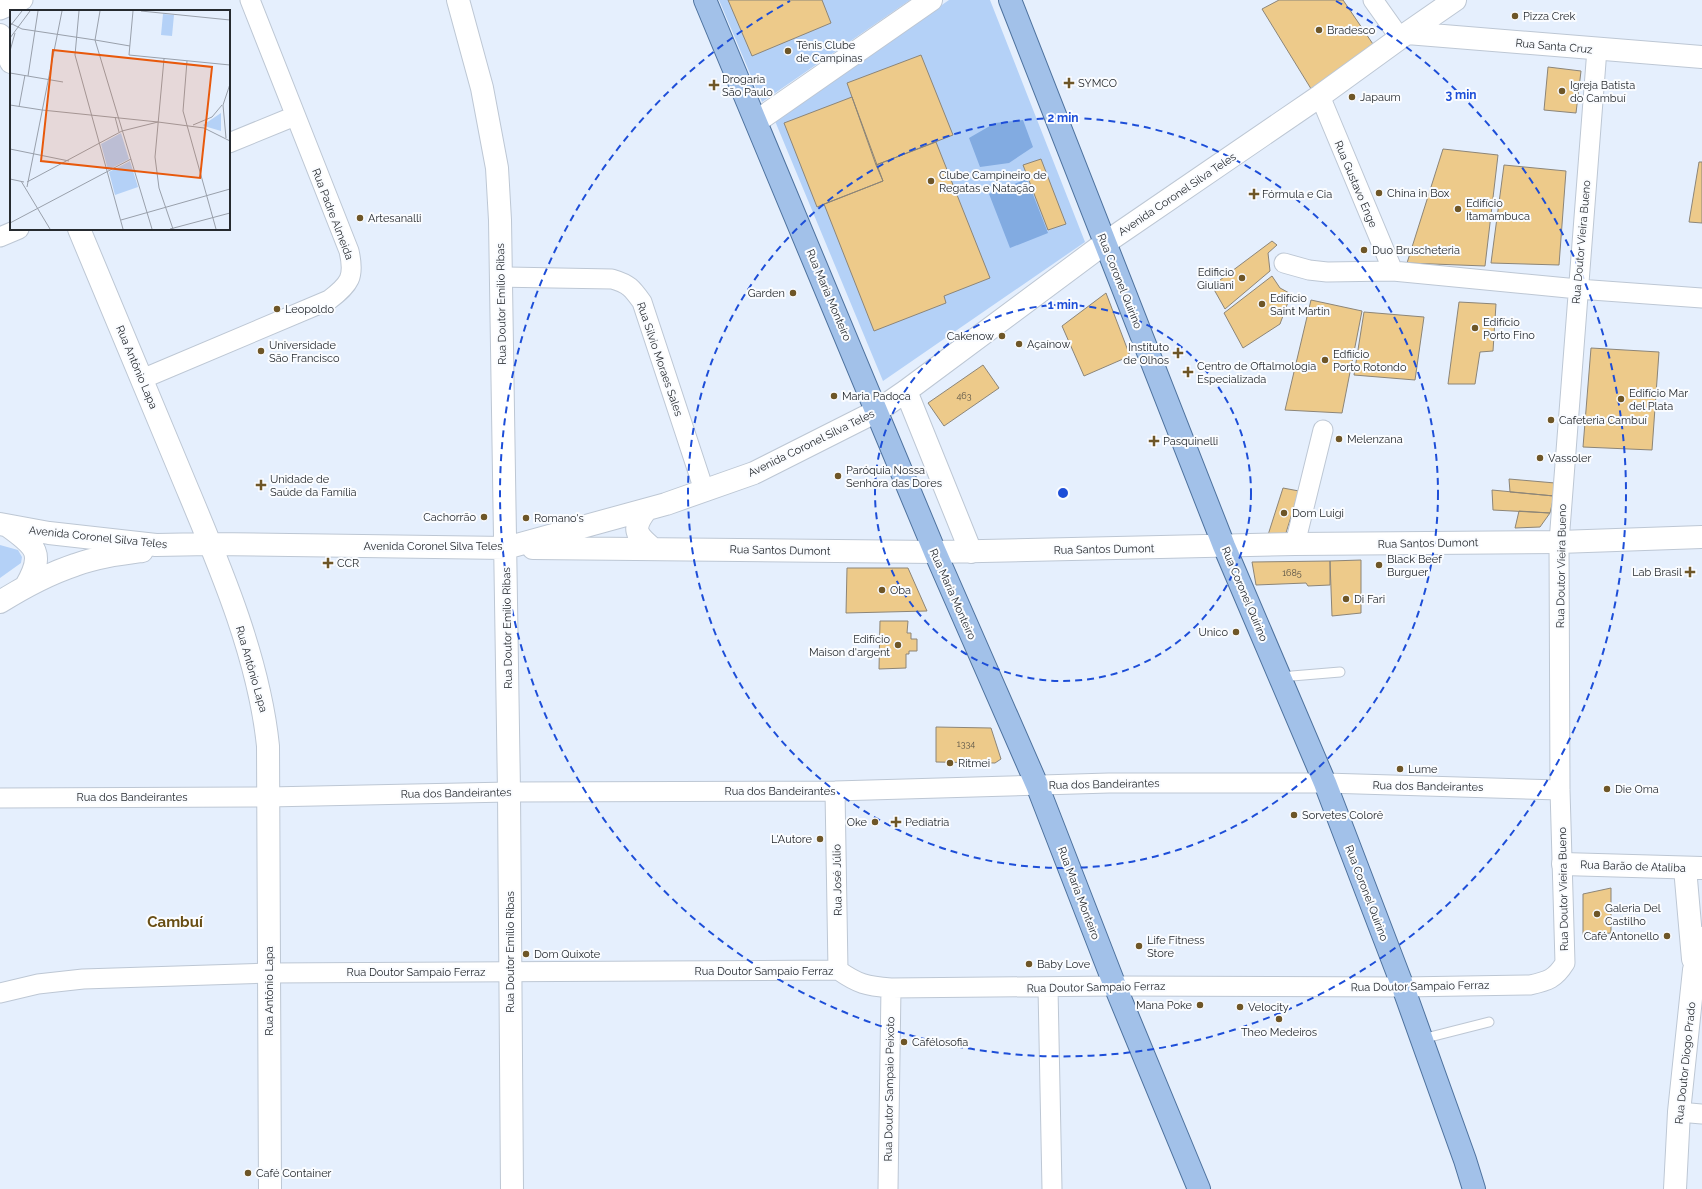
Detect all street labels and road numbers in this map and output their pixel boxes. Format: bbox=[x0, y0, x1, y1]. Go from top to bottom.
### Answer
street label: Rua Santa Cruz bbox=[1515, 37, 1594, 56]
street label: Rua Gustavo Enge bbox=[1331, 139, 1380, 230]
street label: Avenida Coronel Silva Teles bbox=[1116, 150, 1239, 239]
street label: Rua Padre Almeida bbox=[309, 167, 356, 262]
street label: Rua Doutor Vieira Bueno bbox=[1570, 179, 1593, 304]
street label: Rua Coronel Quirino bbox=[1095, 232, 1145, 331]
street label: Rua Doutor Emílio Ribas bbox=[494, 243, 509, 365]
street label: Rua Maria Monteiro bbox=[803, 247, 854, 343]
street label: Rua Silvio Moraes Sales bbox=[634, 300, 685, 418]
street label: Rua Antônio Lapa bbox=[113, 324, 160, 411]
street label: Avenida Coronel Silva Teles bbox=[746, 407, 877, 480]
street label: Rua Doutor Vieira Bueno bbox=[1554, 503, 1569, 628]
street label: Avenida Coronel Silva Teles bbox=[28, 524, 168, 551]
street label: Rua Santos Dumont bbox=[1377, 536, 1479, 551]
street label: Avenida Coronel Silva Teles bbox=[363, 540, 503, 553]
street label: Rua Santos Dumont bbox=[1053, 542, 1155, 557]
street label: Rua Santos Dumont bbox=[729, 543, 831, 558]
street label: Rua Coronel Quirino bbox=[1219, 545, 1271, 644]
street label: Rua Maria Monteiro bbox=[927, 547, 979, 642]
street label: Rua Doutor Emílio Ribas bbox=[500, 567, 515, 689]
street label: Rua Antônio Lapa bbox=[233, 624, 270, 714]
street label: Rua dos Bandeirantes bbox=[1048, 777, 1160, 792]
street label: Rua dos Bandeirantes bbox=[1372, 779, 1484, 794]
street label: Rua dos Bandeirantes bbox=[725, 785, 835, 798]
street label: Rua dos Bandeirantes bbox=[400, 786, 512, 801]
street label: Rua dos Bandeirantes bbox=[77, 791, 187, 804]
street label: Rua Doutor Vieira Bueno bbox=[1556, 826, 1571, 951]
street label: Rua José Júlio bbox=[830, 843, 845, 916]
street label: Rua Coronel Quirino bbox=[1342, 843, 1391, 943]
street label: Rua Maria Monteiro bbox=[1055, 845, 1102, 942]
street label: Rua Barão de Ataliba bbox=[1580, 858, 1686, 875]
street label: Rua Doutor Emílio Ribas bbox=[504, 891, 517, 1013]
street label: Rua Antônio Lapa bbox=[263, 946, 276, 1036]
street label: Rua Doutor Sampaio Ferraz bbox=[695, 965, 834, 978]
street label: Rua Doutor Sampaio Ferraz bbox=[347, 966, 486, 979]
street label: Rua Doutor Sampaio Ferraz bbox=[1350, 979, 1490, 994]
street label: Rua Doutor Sampaio Ferraz bbox=[1026, 980, 1166, 995]
street label: Rua Doutor Diogo Prado bbox=[1673, 1001, 1698, 1125]
street label: Rua Doutor Sampaio Peixoto bbox=[882, 1016, 897, 1161]

